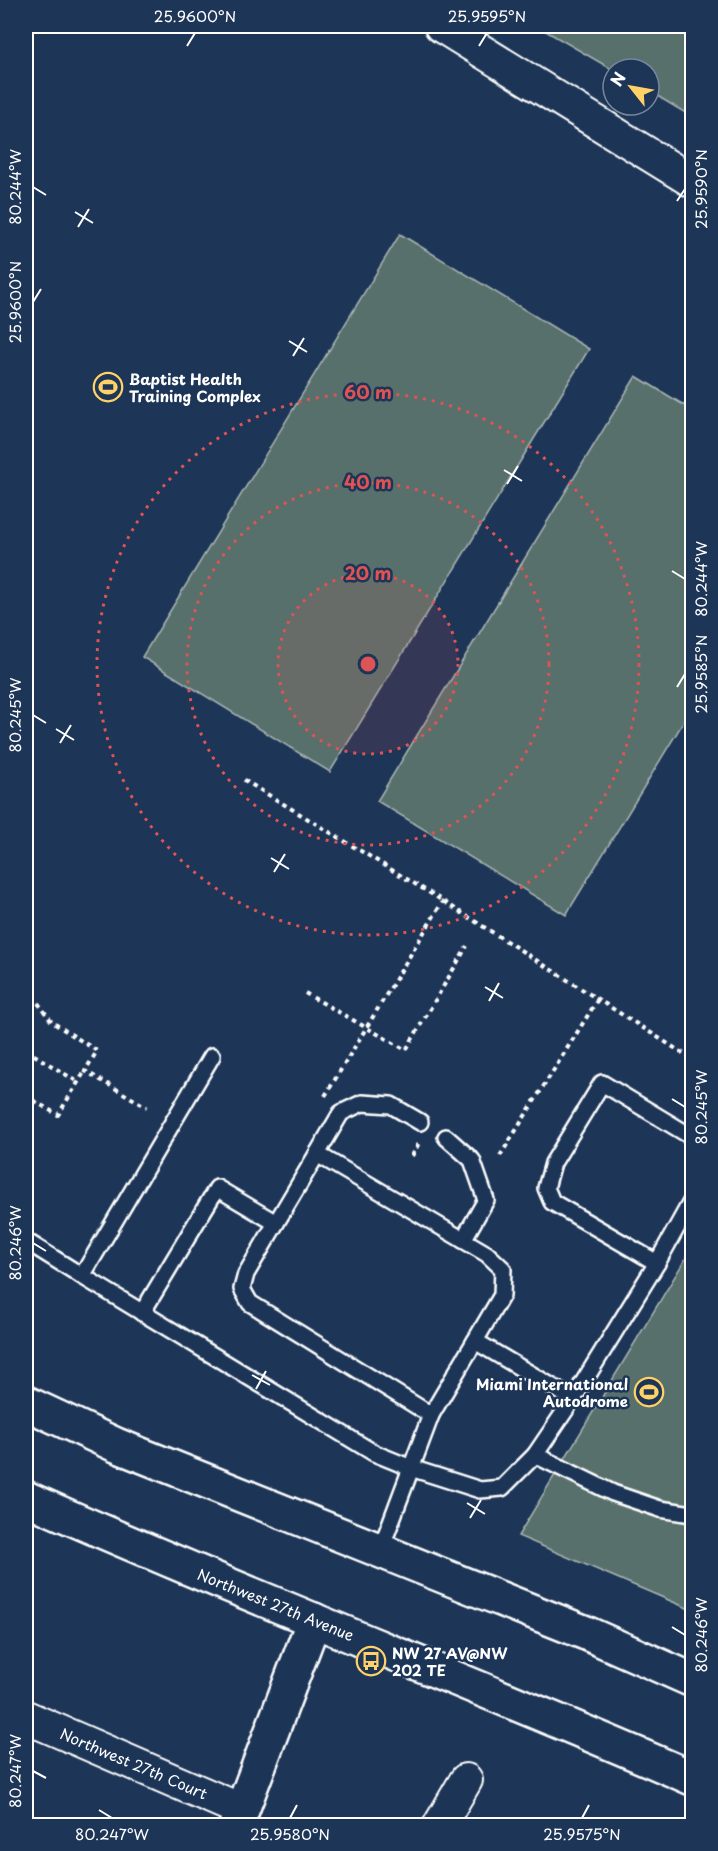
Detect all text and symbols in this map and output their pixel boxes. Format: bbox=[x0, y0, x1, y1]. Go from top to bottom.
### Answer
text: 25.9600°N bbox=[154, 4, 236, 27]
text: 25.9595°N bbox=[448, 4, 526, 27]
north arrow bbox=[601, 57, 661, 117]
text: N bbox=[604, 67, 631, 90]
text: 80.244°W bbox=[3, 149, 26, 225]
text: 25.9590°N bbox=[689, 149, 712, 229]
text: 25.9600°N bbox=[3, 261, 26, 343]
place label: Baptist Health Training Complex bbox=[129, 367, 261, 407]
sports icon: Baptist Health Training Complex bbox=[92, 371, 124, 403]
text: 60 m bbox=[344, 378, 392, 405]
text: 40 m bbox=[344, 468, 392, 495]
text: 80.244°W bbox=[689, 541, 712, 617]
text: 20 m bbox=[345, 559, 391, 586]
text: 25.9585°N bbox=[689, 635, 712, 713]
centre of rings bbox=[358, 654, 378, 674]
text: 80.245°W bbox=[3, 677, 26, 752]
text: 80.245°W bbox=[689, 1069, 712, 1144]
text: 80.246°W bbox=[3, 1205, 26, 1281]
place label: Miami International Autodrome bbox=[476, 1372, 628, 1412]
sports icon: Miami International Autodrome bbox=[633, 1376, 665, 1408]
street label: Northwest 27th Avenue bbox=[194, 1562, 358, 1646]
text: 80.246°W bbox=[689, 1597, 712, 1673]
place label: NW 27 AV@NW 202 TE bbox=[392, 1641, 508, 1681]
bus stop icon: NW 27 AV@NW 202 TE bbox=[355, 1645, 387, 1677]
street label: Northwest 27th Court bbox=[57, 1722, 211, 1804]
text: 80.247°W bbox=[3, 1734, 26, 1808]
text: 80.247°W bbox=[75, 1822, 149, 1845]
text: 25.9580°N bbox=[250, 1822, 330, 1845]
text: 25.9575°N bbox=[543, 1822, 621, 1845]

